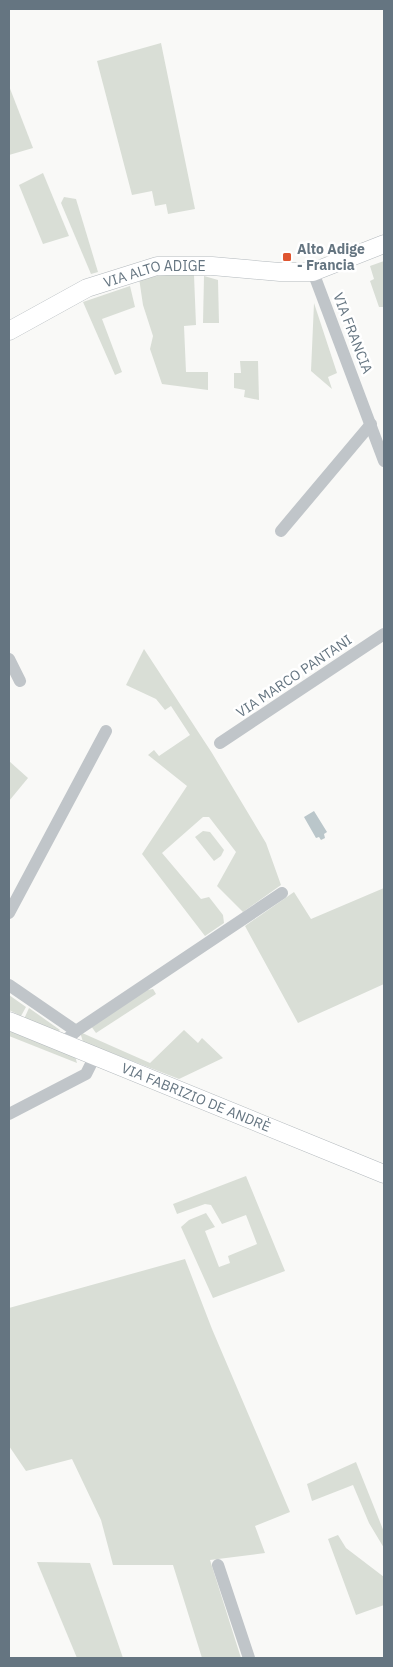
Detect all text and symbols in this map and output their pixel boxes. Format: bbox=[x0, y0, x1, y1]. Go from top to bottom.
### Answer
place label: Alto Adige - Francia bbox=[297, 240, 365, 274]
marker: Alto Adige - Francia bbox=[281, 251, 293, 263]
street label: VIA ALTO ADIGE bbox=[101, 256, 206, 291]
street label: VIA FRANCIA bbox=[329, 290, 377, 376]
street label: VIA MARCO PANTANI bbox=[233, 631, 355, 721]
street label: VIA FABRIZIO DE ANDRÈ bbox=[119, 1059, 274, 1136]

